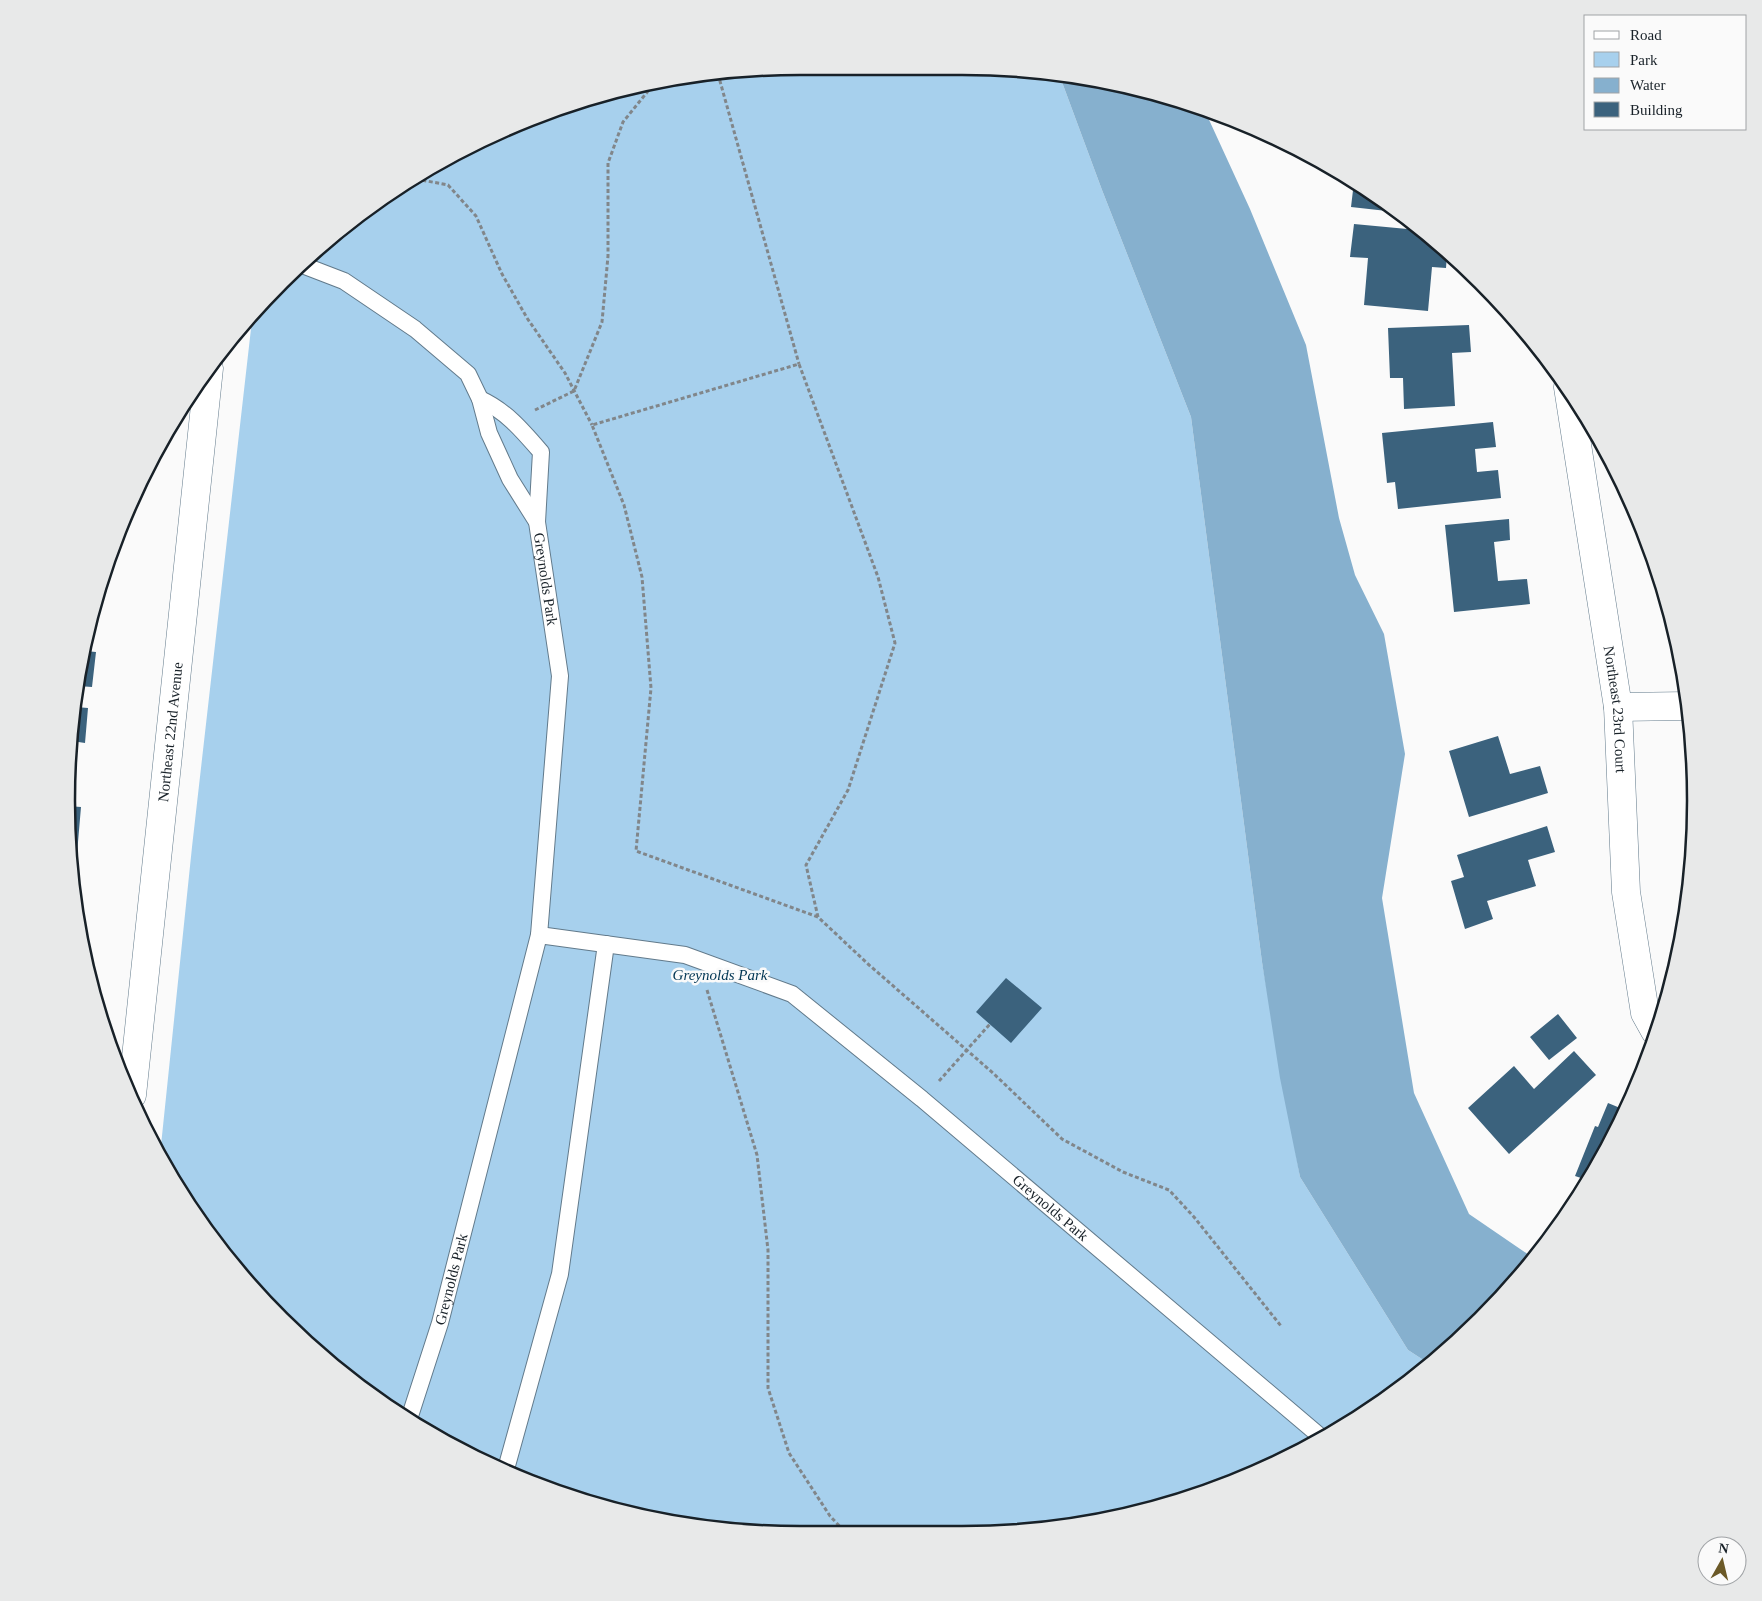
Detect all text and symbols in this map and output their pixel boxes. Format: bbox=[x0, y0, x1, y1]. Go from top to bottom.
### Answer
legend bbox=[1584, 15, 1747, 130]
text: Road bbox=[1630, 27, 1662, 43]
text: Park bbox=[1630, 52, 1658, 68]
text: Water bbox=[1630, 77, 1665, 93]
text: Building bbox=[1630, 102, 1683, 118]
street label: Greynolds Park bbox=[531, 532, 560, 627]
street label: Northeast 23rd Court bbox=[1601, 645, 1629, 774]
street label: Northeast 22nd Avenue bbox=[155, 661, 186, 803]
park label: Greynolds Park bbox=[673, 967, 768, 983]
street label: Greynolds Park bbox=[1009, 1171, 1092, 1245]
street label: Greynolds Park bbox=[432, 1231, 471, 1327]
north arrow bbox=[1697, 1536, 1747, 1586]
text: N bbox=[1718, 1540, 1730, 1557]

